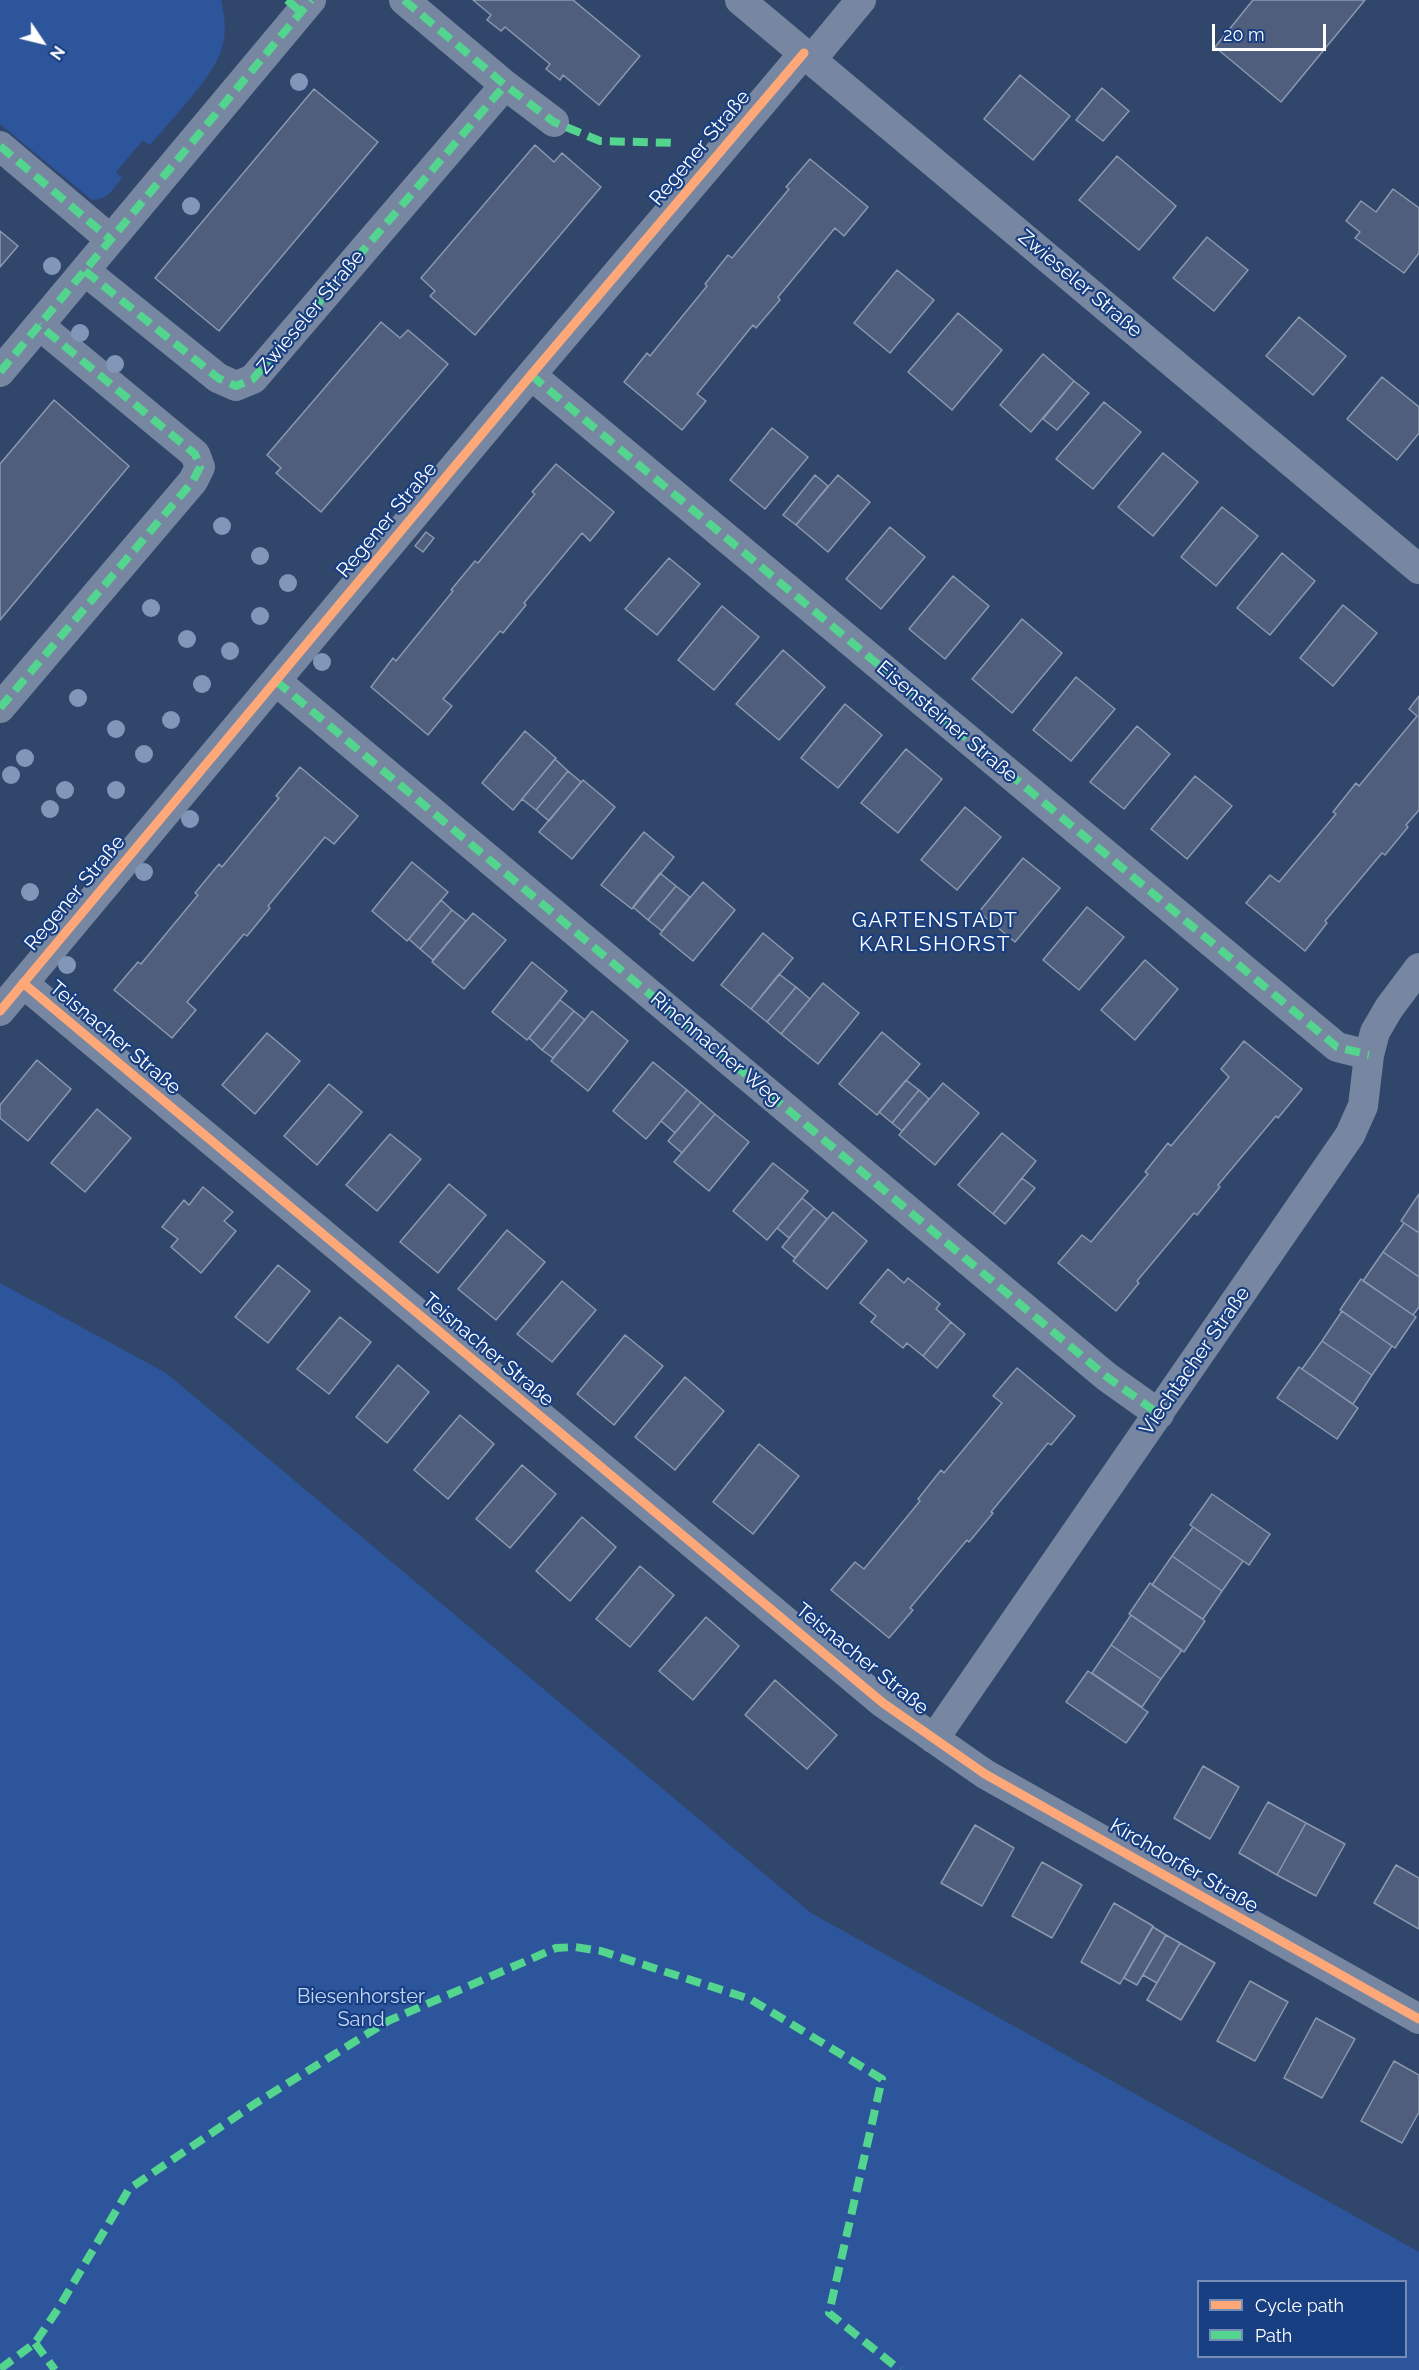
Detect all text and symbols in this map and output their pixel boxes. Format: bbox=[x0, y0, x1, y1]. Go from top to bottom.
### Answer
north arrow bbox=[12, 12, 72, 72]
scale bar bbox=[1215, 12, 1329, 50]
text: 20 m bbox=[1223, 24, 1265, 45]
text: N bbox=[46, 42, 68, 63]
street label: Regener Straße bbox=[645, 85, 755, 211]
street label: Zwieseler Straße bbox=[1013, 225, 1147, 343]
street label: Zwieseler Straße bbox=[252, 245, 370, 379]
street label: Regener Straße bbox=[332, 457, 442, 583]
street label: Eisensteiner Straße bbox=[872, 656, 1022, 788]
street label: Regener Straße bbox=[20, 830, 130, 956]
district label: GARTENSTADT KARLSHORST bbox=[852, 908, 1018, 958]
street label: Teisnacher Straße bbox=[44, 976, 186, 1100]
street label: Rinchnacher Weg bbox=[645, 987, 787, 1111]
street label: Viechtacher Straße bbox=[1135, 1282, 1255, 1440]
street label: Teisnacher Straße bbox=[417, 1288, 559, 1412]
street label: Teisnacher Straße bbox=[791, 1598, 933, 1720]
street label: Kirchdorfer Straße bbox=[1106, 1814, 1262, 1918]
park label: Biesenhorster Sand bbox=[297, 1985, 425, 2032]
legend bbox=[1197, 2280, 1407, 2358]
text: Cycle path bbox=[1255, 2295, 1344, 2316]
text: Path bbox=[1255, 2325, 1292, 2346]

